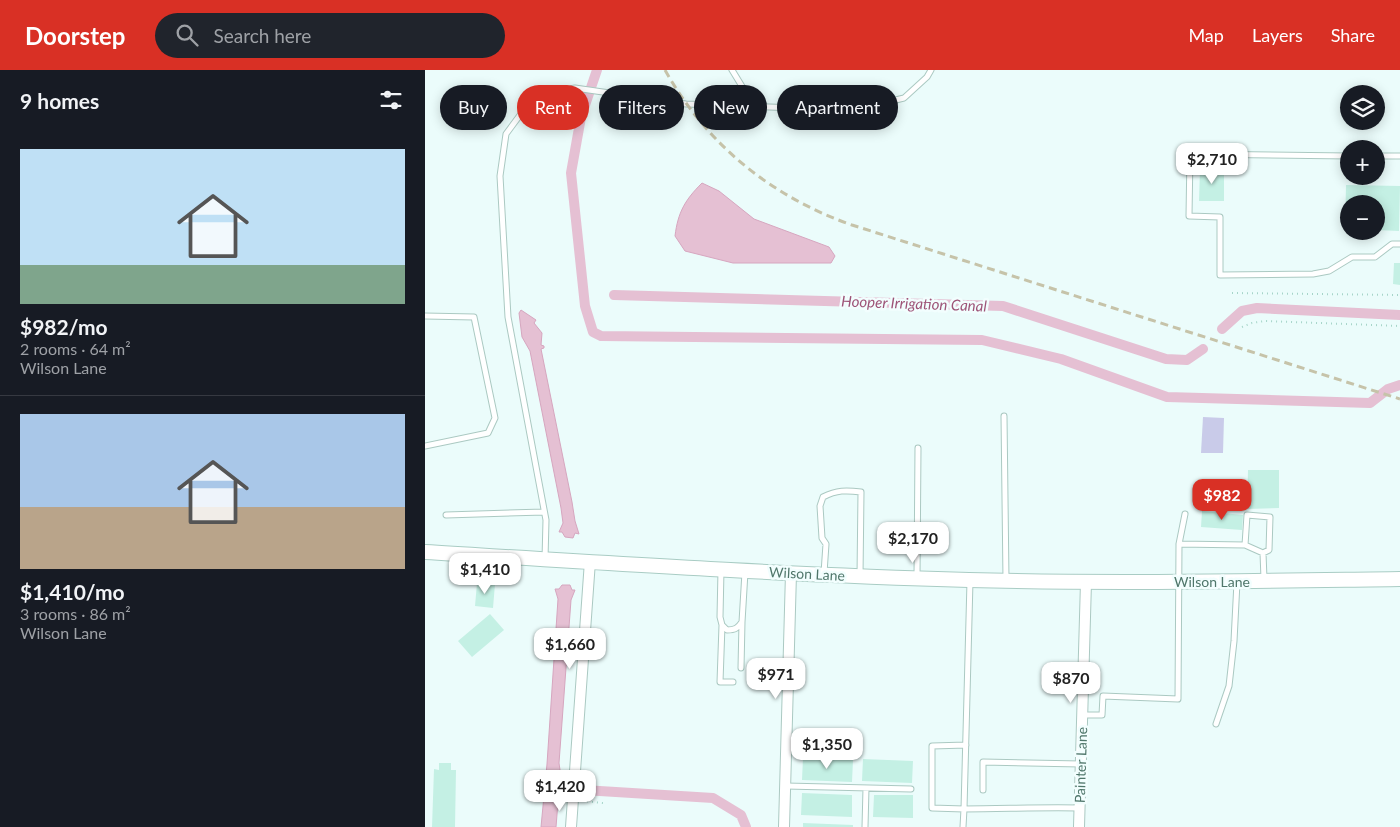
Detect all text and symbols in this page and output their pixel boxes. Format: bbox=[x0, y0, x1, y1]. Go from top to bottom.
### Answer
search box bbox=[155, 13, 505, 58]
text: Doorstep bbox=[25, 21, 125, 50]
icon: search bbox=[173, 21, 201, 49]
text: Search here bbox=[213, 24, 311, 47]
text: Map bbox=[1188, 24, 1224, 46]
text: Layers bbox=[1252, 24, 1303, 46]
text: Share bbox=[1331, 24, 1375, 46]
chip: Buy bbox=[440, 85, 507, 130]
chip: Rent bbox=[517, 85, 589, 130]
chip: Filters bbox=[599, 85, 684, 130]
chip: New bbox=[694, 85, 767, 130]
chip: Apartment bbox=[777, 85, 898, 130]
map controls bbox=[1340, 85, 1385, 240]
button: layers bbox=[1340, 85, 1385, 130]
icon: filters bbox=[377, 86, 405, 114]
text: 9 homes bbox=[20, 88, 99, 113]
button: + bbox=[1340, 140, 1385, 185]
pin: $2,710 bbox=[1171, 142, 1253, 185]
text: $2,710 bbox=[1187, 149, 1237, 168]
icon: home bbox=[168, 181, 258, 271]
button: − bbox=[1340, 195, 1385, 240]
water label: Hooper Irrigation Canal bbox=[841, 291, 988, 315]
text: $982/mo bbox=[20, 314, 108, 339]
text: 2 rooms · 64 m² bbox=[20, 339, 131, 358]
text: Wilson Lane bbox=[20, 358, 107, 377]
icon: home bbox=[168, 447, 258, 537]
pin: $982 bbox=[1192, 478, 1252, 521]
text: $982 bbox=[1203, 485, 1241, 504]
pin: $2,170 bbox=[872, 522, 954, 564]
text: $2,170 bbox=[888, 528, 938, 547]
pin: $1,410 bbox=[444, 552, 526, 595]
text: $1,410 bbox=[460, 559, 510, 578]
street label: Wilson Lane bbox=[769, 563, 845, 584]
street label: Wilson Lane bbox=[1174, 573, 1250, 590]
text: $1,410/mo bbox=[20, 579, 125, 604]
text: 3 rooms · 86 m² bbox=[20, 604, 131, 623]
text: Wilson Lane bbox=[20, 623, 107, 642]
pin: $1,660 bbox=[529, 628, 611, 670]
text: $1,660 bbox=[545, 634, 595, 653]
pin: $971 bbox=[746, 658, 806, 700]
pin: $870 bbox=[1041, 662, 1101, 704]
text: $971 bbox=[757, 664, 795, 683]
text: $870 bbox=[1052, 668, 1090, 687]
street label: Painter Lane bbox=[1071, 727, 1090, 803]
pin: $1,350 bbox=[786, 728, 868, 770]
text: $1,350 bbox=[802, 734, 852, 753]
pin: $1,420 bbox=[519, 770, 601, 812]
text: $1,420 bbox=[535, 776, 585, 795]

